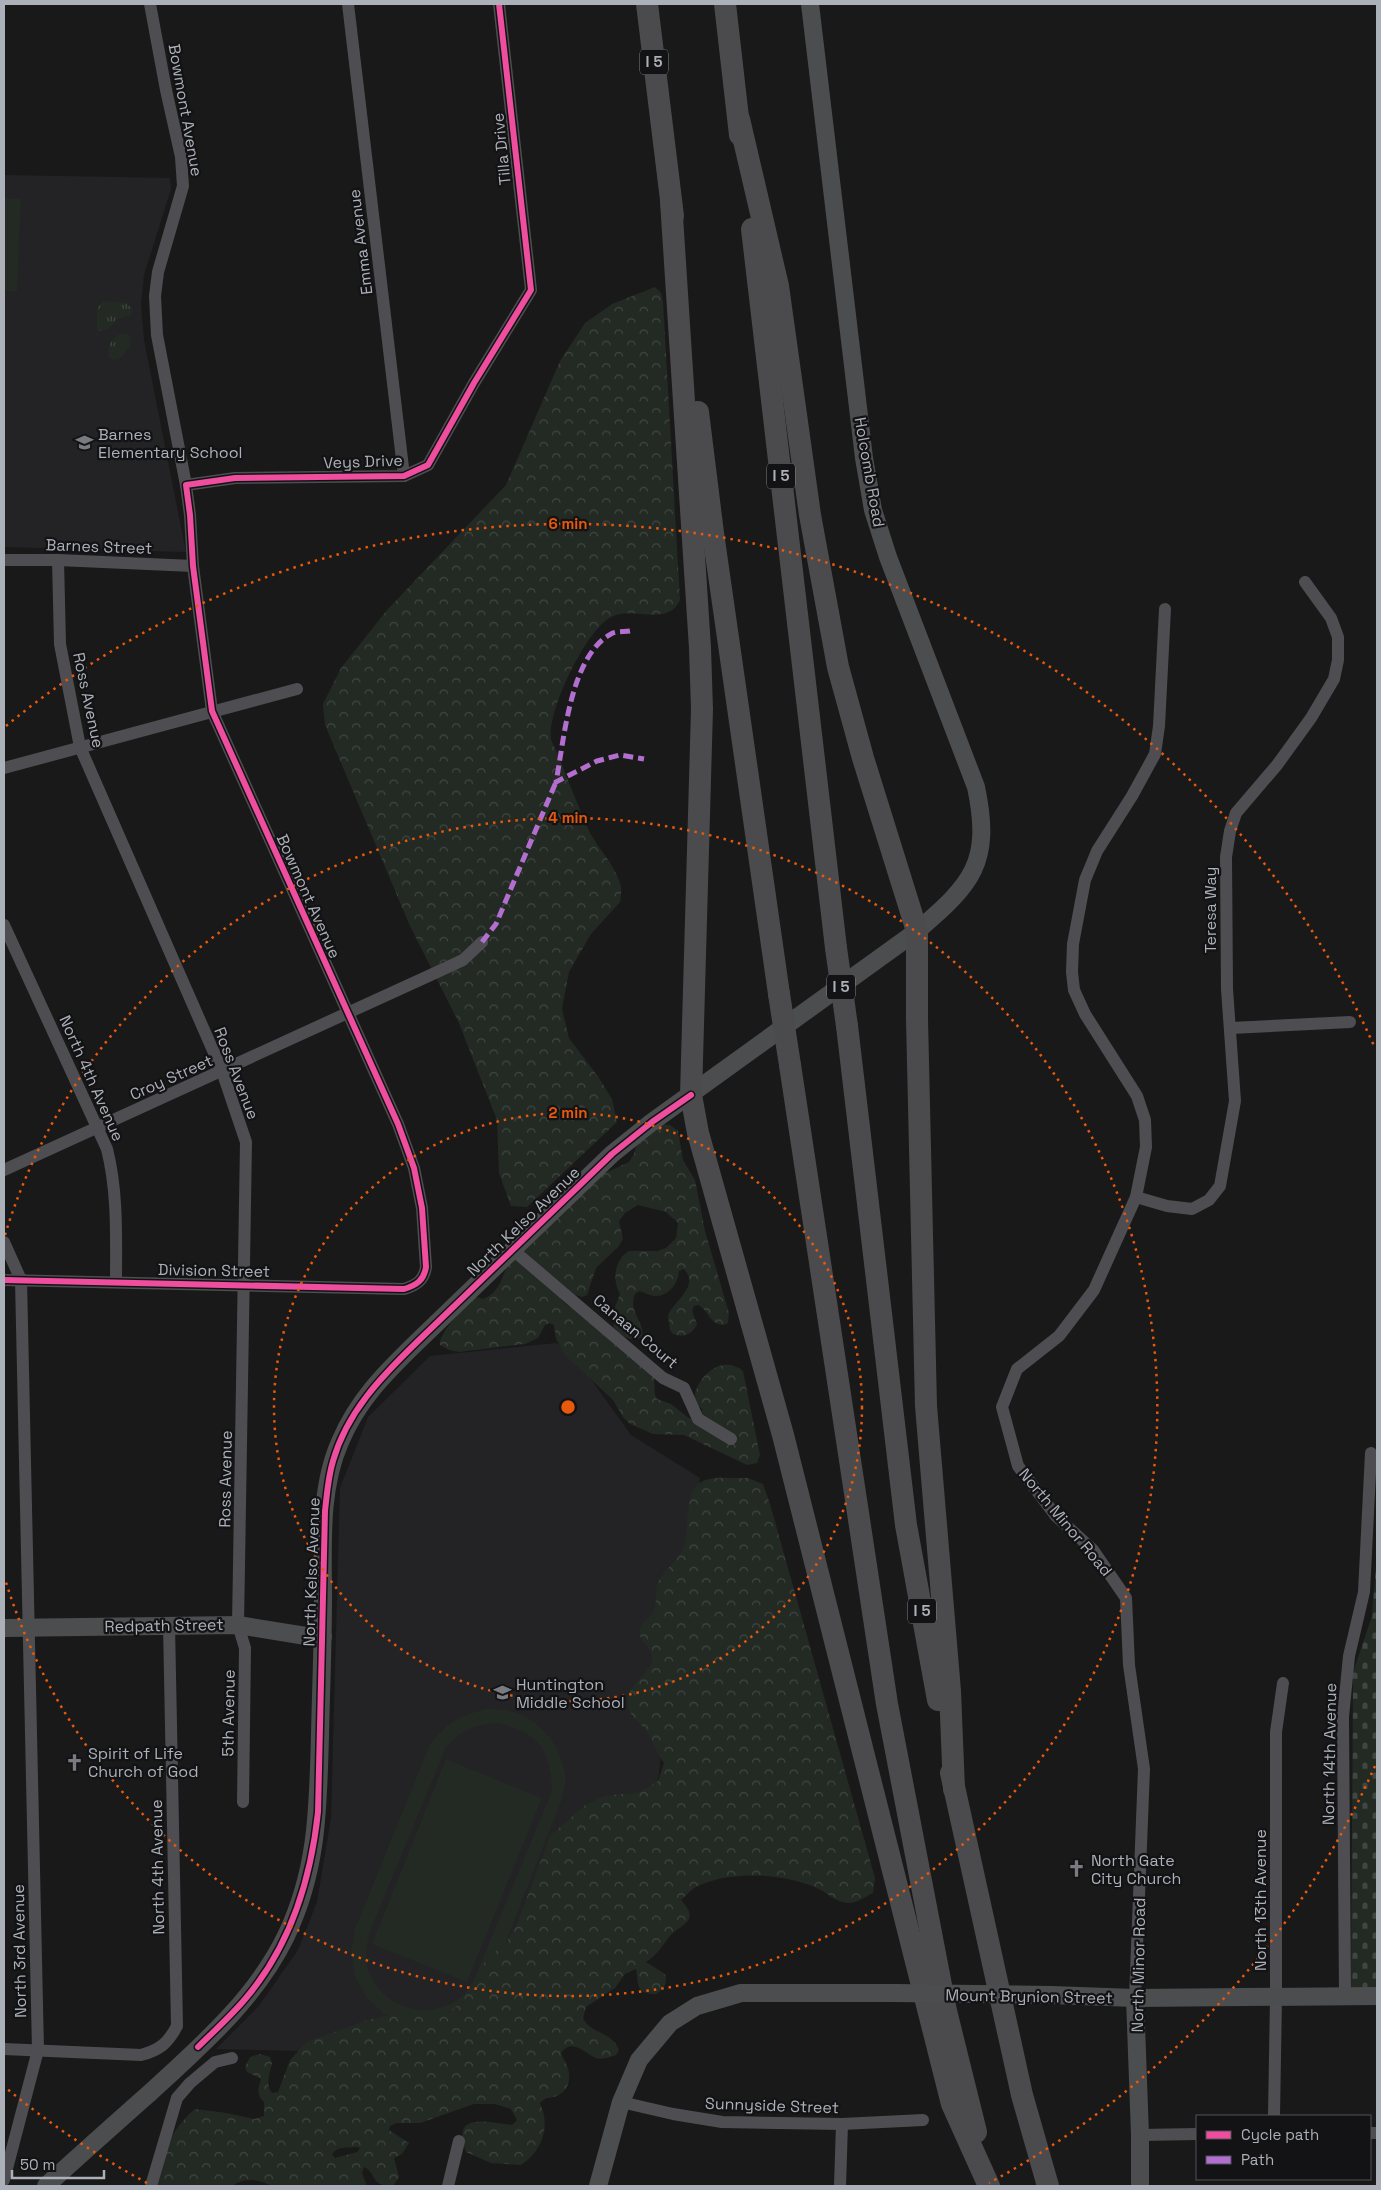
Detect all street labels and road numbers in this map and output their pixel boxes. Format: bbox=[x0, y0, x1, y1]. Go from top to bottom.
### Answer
street label: Bowmont Avenue bbox=[164, 42, 207, 178]
road number: I 5 bbox=[640, 50, 668, 74]
street label: Tilla Drive bbox=[487, 112, 516, 186]
street label: Emma Avenue bbox=[344, 188, 377, 296]
street label: Holcomb Road bbox=[850, 415, 890, 529]
street label: Veys Drive bbox=[323, 450, 403, 473]
road number: I 5 bbox=[767, 464, 795, 488]
street label: Barnes Street bbox=[45, 534, 153, 559]
street label: Ross Avenue bbox=[68, 650, 109, 750]
street label: Bowmont Avenue bbox=[272, 831, 345, 962]
street label: Teresa Way bbox=[1200, 867, 1221, 953]
road number: I 5 bbox=[827, 974, 855, 1000]
street label: North 4th Avenue bbox=[54, 1012, 129, 1144]
street label: Ross Avenue bbox=[209, 1024, 264, 1122]
street label: Croy Street bbox=[126, 1050, 216, 1105]
street label: North Kelso Avenue bbox=[462, 1162, 584, 1281]
street label: Division Street bbox=[158, 1259, 270, 1282]
street label: Canaan Court bbox=[589, 1290, 683, 1373]
street label: Ross Avenue bbox=[214, 1430, 237, 1528]
street label: North Minor Road bbox=[1014, 1464, 1117, 1581]
street label: North Kelso Avenue bbox=[298, 1497, 325, 1647]
road number: I 5 bbox=[908, 1598, 936, 1624]
street label: Redpath Street bbox=[104, 1614, 224, 1637]
street label: 5th Avenue bbox=[217, 1669, 240, 1757]
street label: North 14th Avenue bbox=[1318, 1683, 1341, 1825]
street label: North 4th Avenue bbox=[146, 1799, 169, 1935]
street label: North 13th Avenue bbox=[1250, 1829, 1271, 1971]
street label: North 3rd Avenue bbox=[8, 1884, 31, 2018]
street label: North Minor Road bbox=[1127, 1897, 1150, 2033]
street label: Mount Brynion Street bbox=[945, 1985, 1113, 2008]
street label: Sunnyside Street bbox=[705, 2093, 839, 2118]

